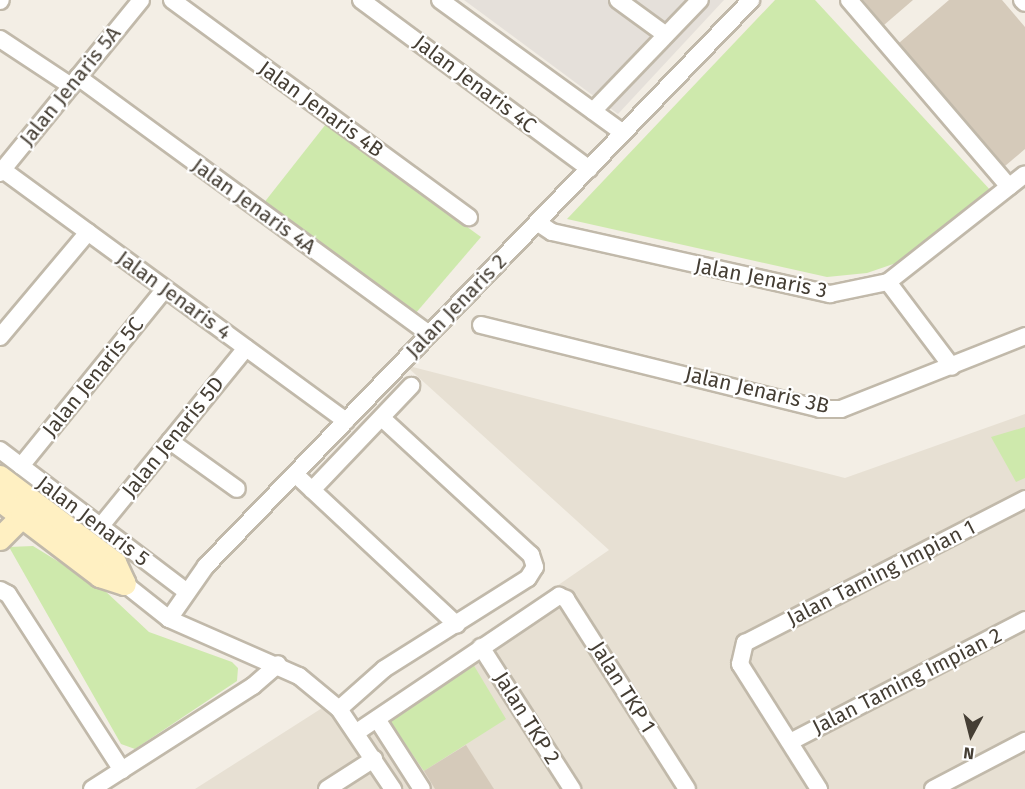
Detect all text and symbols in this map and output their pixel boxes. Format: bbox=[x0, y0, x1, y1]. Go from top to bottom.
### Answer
street label: Jalan Jenaris 5A bbox=[14, 21, 126, 151]
street label: Jalan Jenaris 4C bbox=[409, 30, 541, 138]
street label: Jalan Jenaris 4B bbox=[254, 55, 388, 163]
street label: Jalan Jenaris 4A bbox=[187, 153, 321, 259]
street label: Jalan Jenaris 4 bbox=[112, 245, 236, 345]
street label: Jalan Jenaris 2 bbox=[400, 249, 512, 363]
street label: Jalan Jenaris 3 bbox=[693, 253, 829, 303]
street label: Jalan Jenaris 5C bbox=[37, 312, 149, 442]
street label: Jalan Jenaris 3B bbox=[682, 361, 832, 419]
street label: Jalan Jenaris 5D bbox=[117, 372, 229, 502]
street label: Jalan Jenaris 5 bbox=[32, 470, 154, 572]
street label: Jalan Taming Impian 1 bbox=[783, 515, 979, 631]
street label: Jalan Taming Impian 2 bbox=[808, 622, 1006, 740]
street label: Jalan TKP 1 bbox=[585, 637, 661, 737]
street label: Jalan TKP 2 bbox=[489, 667, 565, 769]
north arrow bbox=[941, 705, 1001, 765]
text: N bbox=[962, 743, 975, 763]

